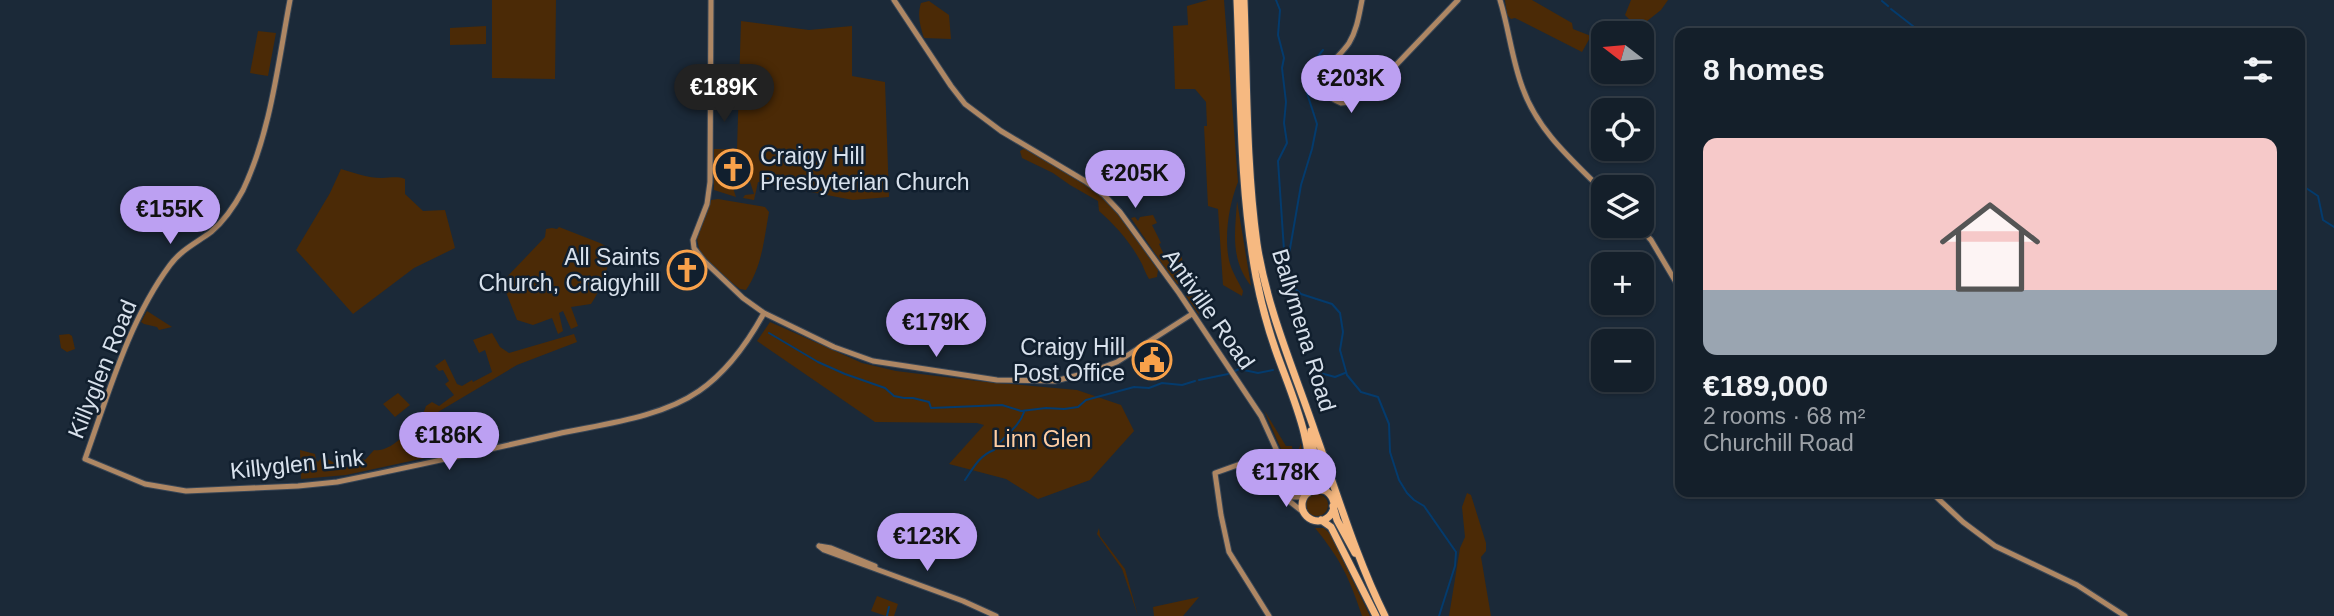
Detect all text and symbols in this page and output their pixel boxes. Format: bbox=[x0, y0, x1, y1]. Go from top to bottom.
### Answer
north arrow bbox=[1591, 21, 1654, 84]
map controls bbox=[1591, 21, 1654, 392]
icon: filters bbox=[2239, 51, 2277, 89]
text: 8 homes bbox=[1703, 53, 1825, 86]
pin: €203K bbox=[1302, 55, 1400, 115]
pin: €189K bbox=[675, 64, 773, 124]
text: €203K bbox=[1317, 65, 1385, 91]
text: €189K bbox=[690, 74, 758, 100]
button: locate bbox=[1591, 98, 1654, 161]
place label: Craigy Hill Presbyterian Church bbox=[760, 143, 970, 195]
church icon: Craigy Hill Presbyterian Church bbox=[712, 148, 754, 190]
pin: €205K bbox=[1086, 150, 1184, 210]
text: €205K bbox=[1101, 160, 1169, 186]
button: layers bbox=[1591, 175, 1654, 238]
icon: home bbox=[1927, 184, 2053, 310]
pin: €155K bbox=[121, 187, 219, 246]
text: €155K bbox=[136, 196, 204, 222]
place label: All Saints Church, Craigyhill bbox=[478, 244, 660, 296]
street label: Antiville Road bbox=[1158, 244, 1260, 374]
street label: Ballymena Road bbox=[1267, 246, 1341, 414]
church icon: All Saints Church, Craigyhill bbox=[666, 249, 708, 291]
button: + bbox=[1591, 252, 1654, 315]
street label: Killyglen Road bbox=[62, 296, 142, 442]
pin: €179K bbox=[887, 300, 985, 359]
text: €179K bbox=[902, 309, 970, 335]
button: − bbox=[1591, 329, 1654, 392]
place label: Craigy Hill Post Office bbox=[1013, 334, 1125, 386]
public building icon: Craigy Hill Post Office bbox=[1131, 339, 1173, 381]
text: €189,000 bbox=[1703, 369, 1828, 402]
text: 2 rooms · 68 m² bbox=[1703, 403, 1865, 429]
pin: €186K bbox=[400, 412, 498, 472]
text: €186K bbox=[415, 422, 483, 448]
park label: Linn Glen bbox=[993, 426, 1091, 452]
text: Churchill Road bbox=[1703, 430, 1854, 456]
street label: Killyglen Link bbox=[229, 444, 366, 484]
pin: €178K bbox=[1237, 449, 1335, 509]
text: €178K bbox=[1252, 459, 1320, 485]
pin: €123K bbox=[878, 514, 976, 573]
text: €123K bbox=[893, 523, 961, 549]

